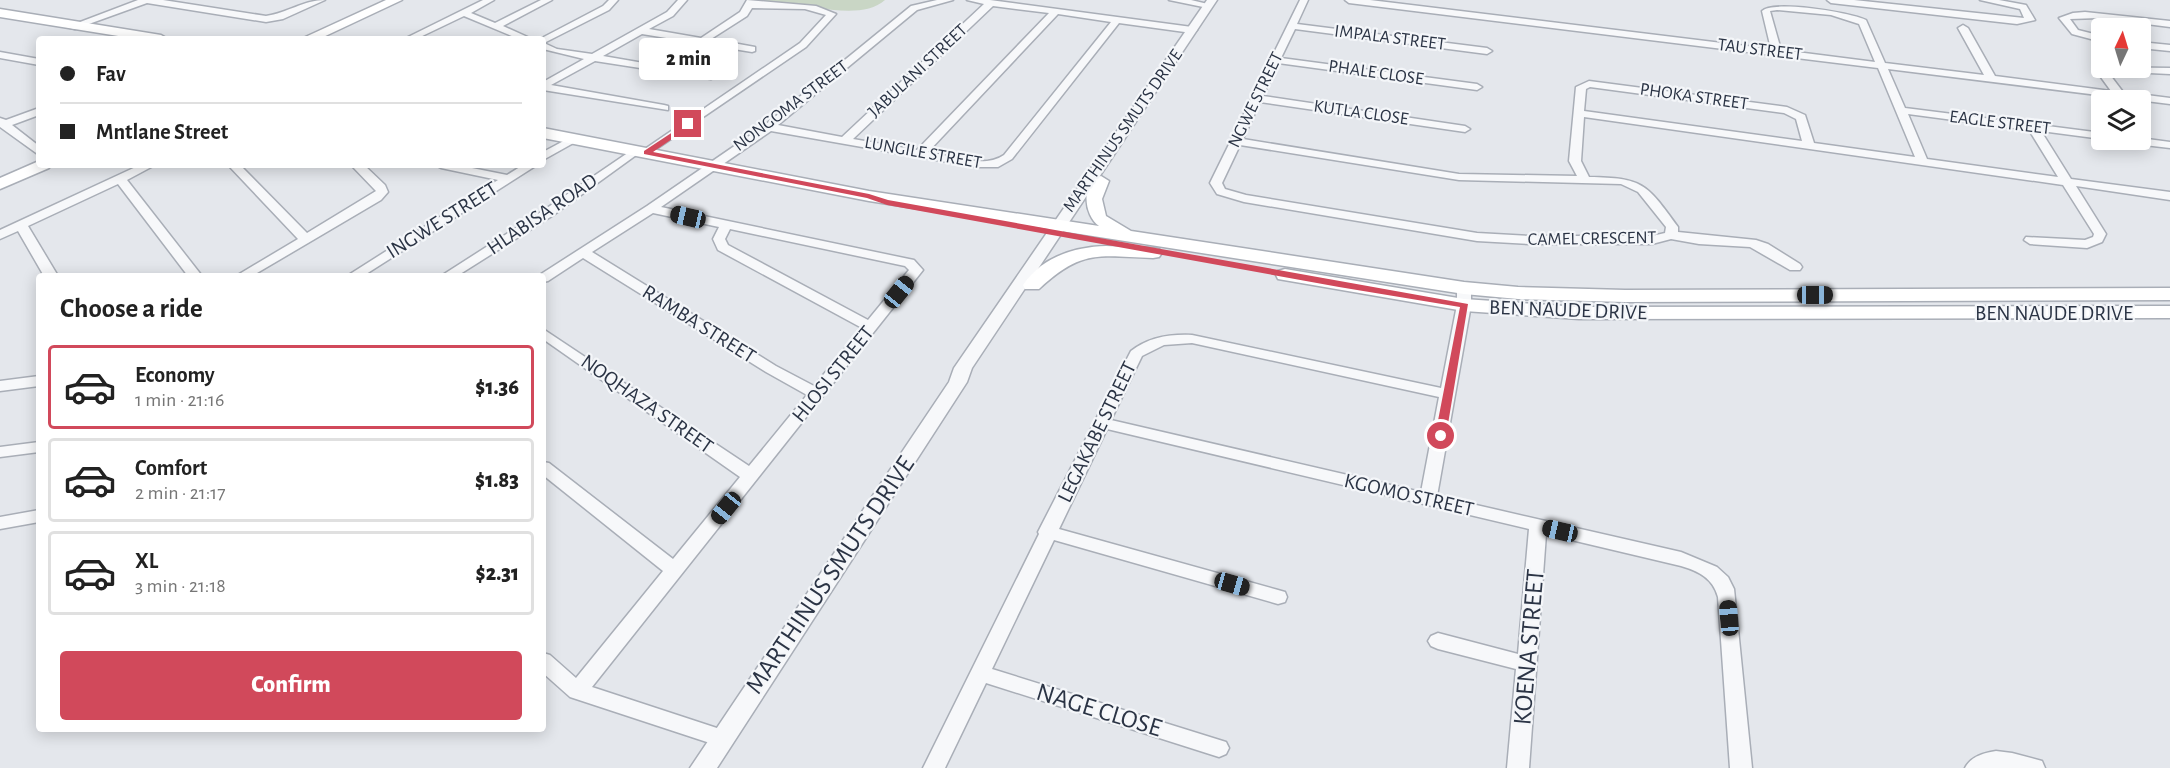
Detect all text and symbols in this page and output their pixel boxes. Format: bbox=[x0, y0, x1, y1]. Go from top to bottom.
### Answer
north arrow bbox=[2091, 18, 2151, 78]
map controls bbox=[2091, 18, 2151, 150]
street label: JABULANI STREET bbox=[865, 21, 971, 121]
street label: IMPALA STREET bbox=[1333, 22, 1447, 54]
street label: TAU STREET bbox=[1717, 36, 1804, 64]
callout: 2 min bbox=[638, 37, 738, 79]
street label: MARTHINUS SMUTS DRIVE bbox=[1060, 46, 1186, 216]
text: 2 min bbox=[666, 49, 711, 69]
street label: NGWE STREET bbox=[1225, 49, 1287, 151]
street label: NONGOMA STREET bbox=[730, 57, 852, 155]
street label: PHALE CLOSE bbox=[1327, 57, 1425, 89]
text: Fav bbox=[96, 63, 126, 85]
street label: PHOKA STREET bbox=[1639, 80, 1749, 114]
button: layers bbox=[2091, 90, 2151, 150]
street label: KUTLA CLOSE bbox=[1312, 97, 1410, 129]
street label: EAGLE STREET bbox=[1948, 108, 2052, 138]
route end bbox=[674, 110, 701, 137]
text: Mntlane Street bbox=[96, 121, 228, 143]
street label: LUNGILE STREET bbox=[863, 134, 983, 172]
street label: HLABISA ROAD bbox=[483, 170, 601, 258]
street label: INGWE STREET bbox=[383, 178, 501, 262]
car bbox=[668, 204, 708, 230]
street label: CAMEL CRESCENT bbox=[1528, 229, 1657, 249]
car bbox=[881, 272, 917, 312]
street label: RAMBA STREET bbox=[639, 281, 759, 367]
car bbox=[1797, 286, 1833, 304]
text: Choose a ride bbox=[60, 295, 203, 322]
street label: BEN NAUDE DRIVE bbox=[1489, 297, 1647, 323]
street label: BEN NAUDE DRIVE bbox=[1975, 303, 2133, 324]
street label: HLOSI STREET bbox=[788, 322, 878, 426]
street label: NOQHAZA STREET bbox=[577, 351, 717, 457]
street label: LEGAKABE STREET bbox=[1054, 358, 1140, 506]
icon: car bbox=[63, 360, 117, 414]
text: Economy bbox=[135, 364, 215, 386]
text: $1.36 bbox=[475, 376, 519, 398]
text: 1 min · 21:16 bbox=[135, 390, 224, 410]
route start bbox=[1427, 422, 1454, 449]
street label: MARTHINUS SMUTS DRIVE bbox=[741, 452, 919, 698]
icon: car bbox=[63, 453, 117, 507]
text: Comfort bbox=[135, 457, 207, 479]
text: $1.83 bbox=[475, 469, 519, 491]
street label: KGOMO STREET bbox=[1342, 470, 1476, 520]
text: 2 min · 21:17 bbox=[135, 483, 226, 503]
car bbox=[708, 488, 744, 528]
car bbox=[1540, 518, 1580, 544]
icon: car bbox=[63, 546, 117, 600]
text: XL bbox=[135, 550, 158, 572]
text: $2.31 bbox=[476, 562, 519, 584]
street label: KOENA STREET bbox=[1509, 568, 1549, 726]
car bbox=[1212, 570, 1252, 598]
text: 3 min · 21:18 bbox=[135, 576, 226, 596]
car bbox=[1718, 599, 1740, 637]
button: Confirm bbox=[60, 651, 522, 720]
street label: NAGE CLOSE bbox=[1033, 679, 1165, 741]

